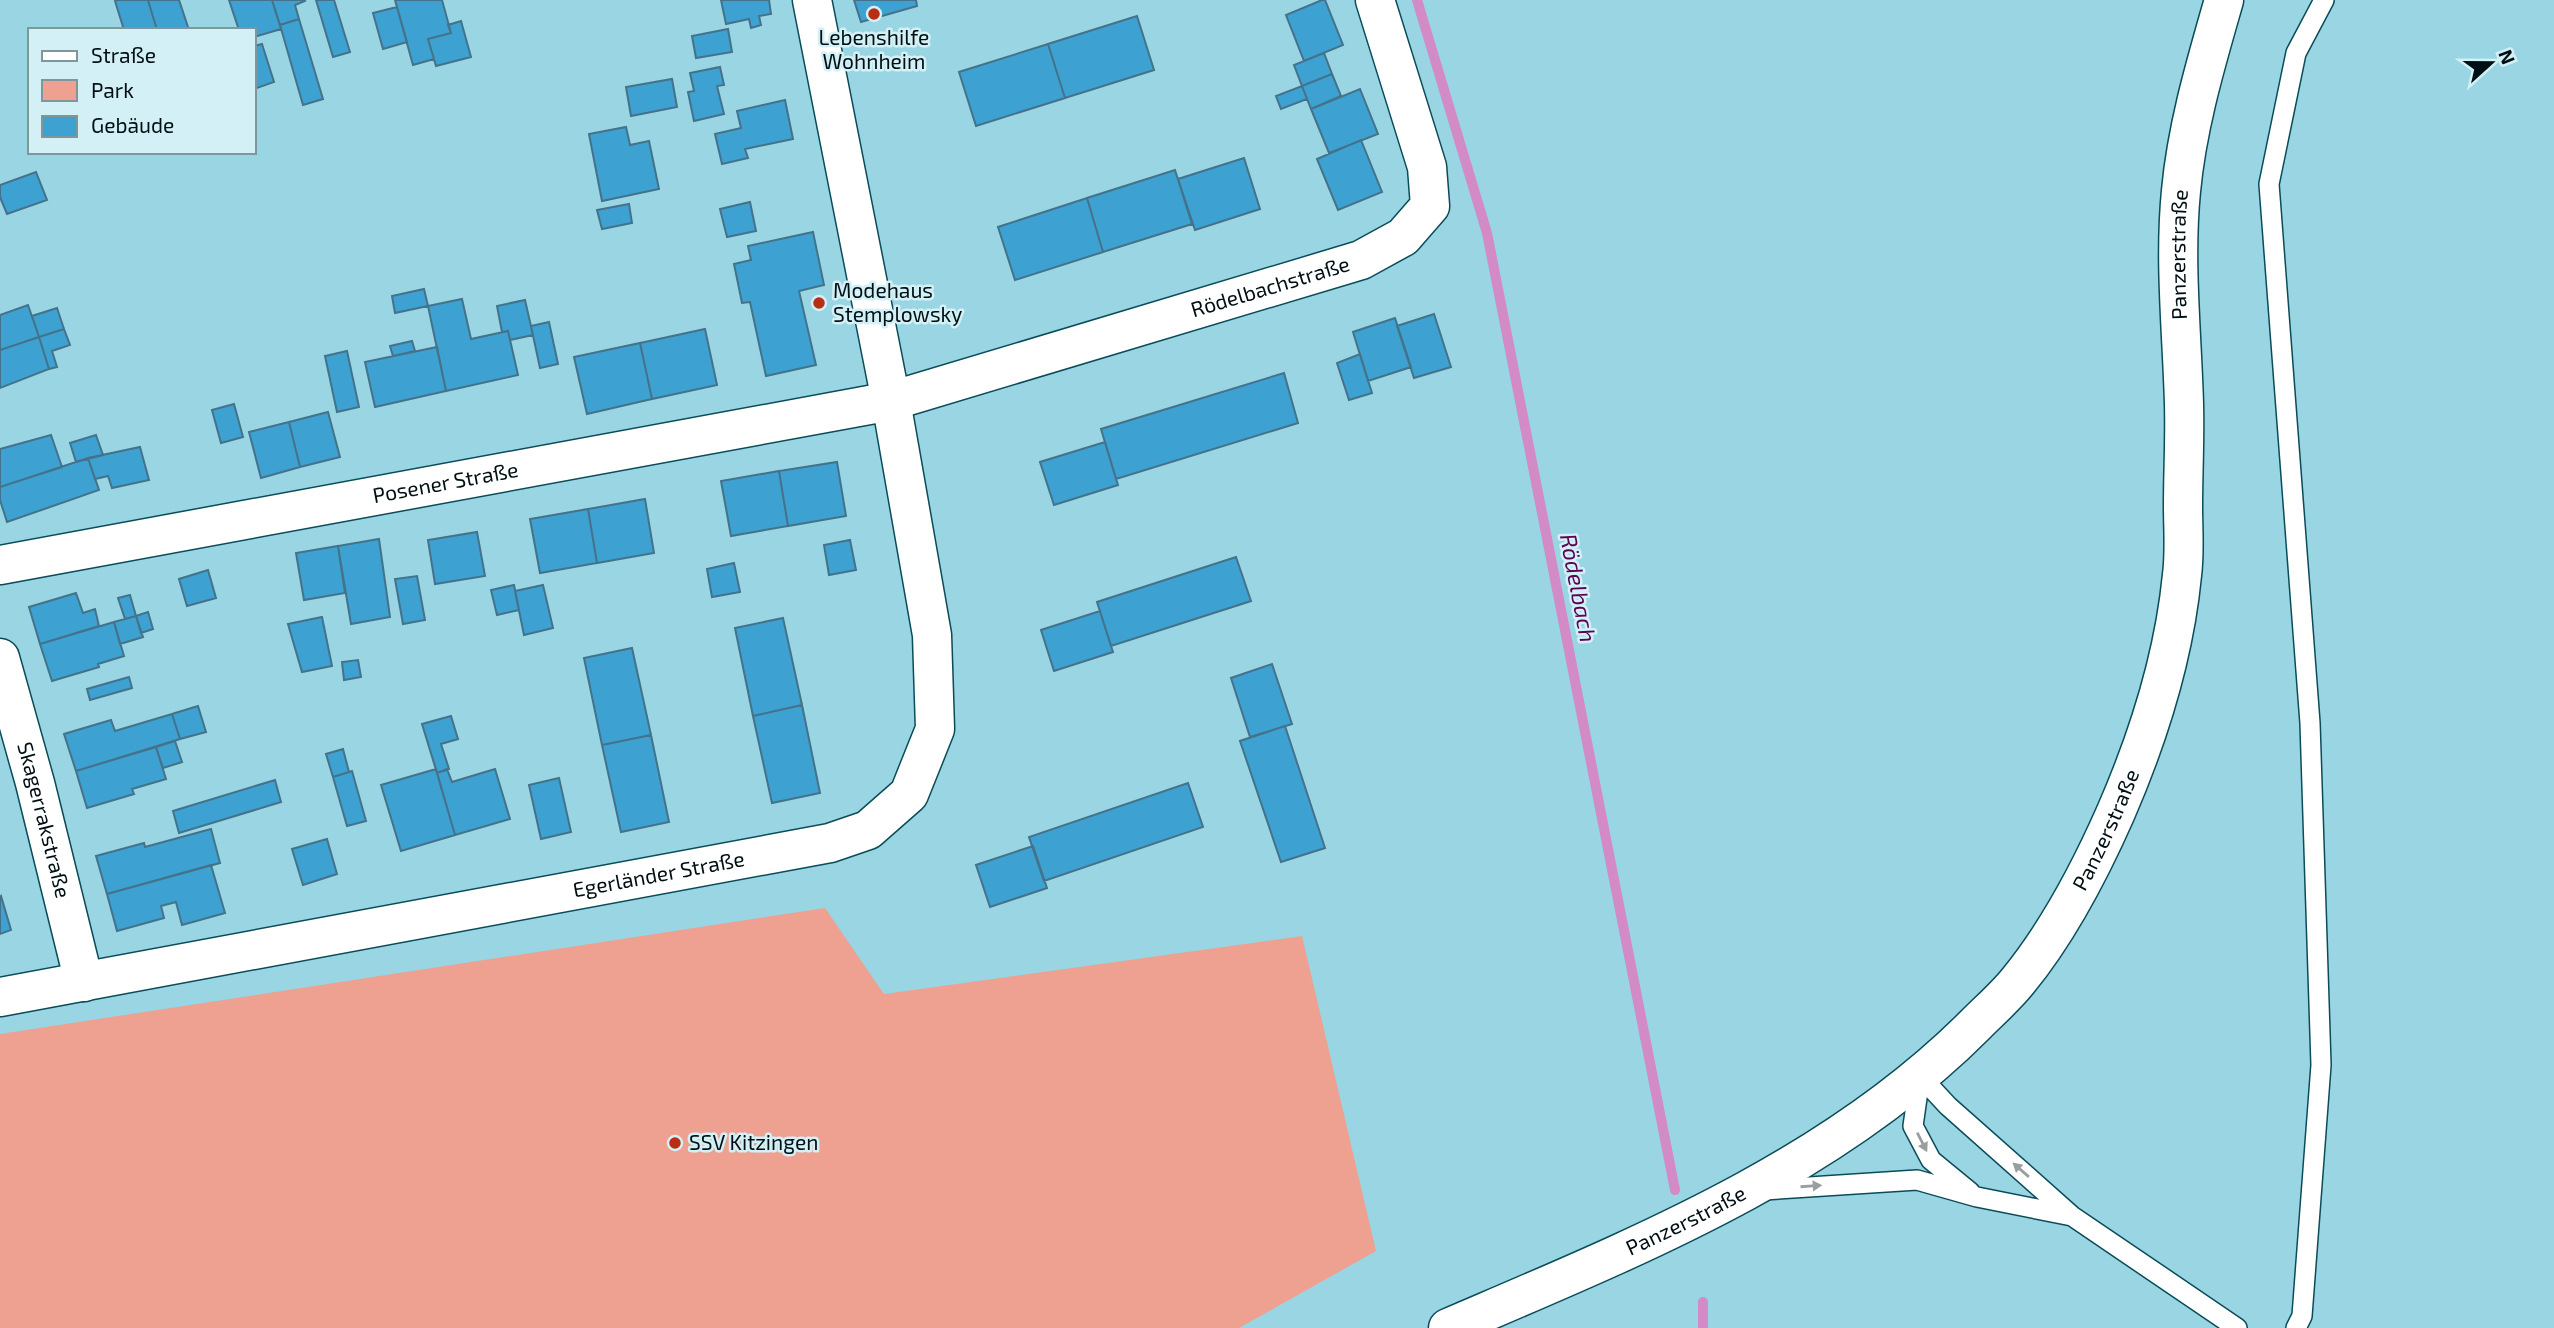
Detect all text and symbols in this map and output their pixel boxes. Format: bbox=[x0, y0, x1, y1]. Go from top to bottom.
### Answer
marker: Lebenshilfe Wohnheim bbox=[866, 6, 882, 22]
place label: Lebenshilfe Wohnheim bbox=[819, 24, 929, 73]
legend bbox=[28, 28, 256, 154]
north arrow bbox=[2456, 28, 2526, 98]
text: Straße bbox=[91, 42, 156, 67]
text: N bbox=[2494, 46, 2521, 67]
text: Park bbox=[91, 77, 134, 102]
text: Gebäude bbox=[91, 112, 174, 137]
street label: Panzerstraße bbox=[2164, 188, 2192, 320]
street label: Rödelbachstraße bbox=[1188, 250, 1352, 321]
place label: Modehaus Stemplowsky bbox=[833, 277, 962, 326]
marker: Modehaus Stemplowsky bbox=[811, 295, 827, 311]
street label: Posener Straße bbox=[370, 456, 520, 507]
water label: Rödelbach bbox=[1555, 531, 1603, 645]
street label: Skagerrakstraße bbox=[13, 739, 77, 900]
street label: Panzerstraße bbox=[2066, 765, 2143, 894]
street label: Egerländer Straße bbox=[571, 845, 746, 901]
place label: SSV Kitzingen bbox=[689, 1129, 818, 1154]
one-way arrow bbox=[1916, 1132, 1927, 1152]
marker: SSV Kitzingen bbox=[667, 1135, 683, 1151]
one-way arrow bbox=[2013, 1163, 2030, 1179]
street label: Panzerstraße bbox=[1622, 1179, 1750, 1260]
one-way arrow bbox=[1800, 1180, 1822, 1191]

